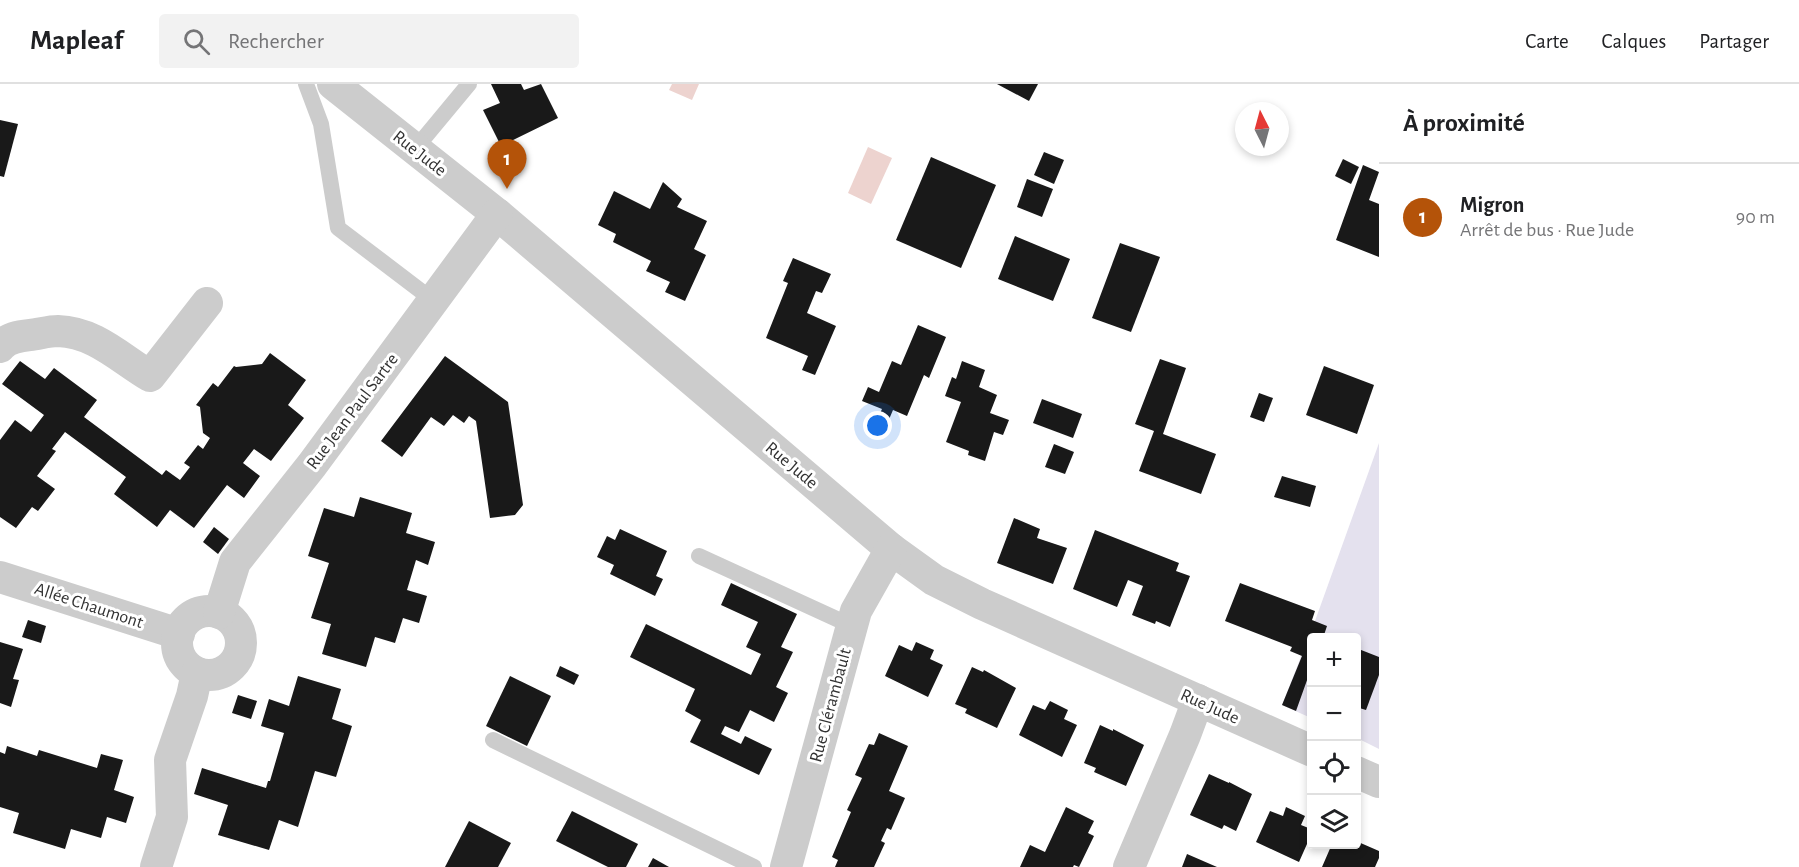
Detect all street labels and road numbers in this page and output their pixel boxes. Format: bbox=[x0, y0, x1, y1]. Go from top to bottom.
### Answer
street label: Rue Jude bbox=[389, 128, 449, 180]
street label: Rue Jean Paul Sartre bbox=[304, 350, 402, 473]
street label: Rue Jude bbox=[762, 439, 821, 493]
street label: Allée Chaumont bbox=[32, 580, 145, 632]
street label: Rue Clérambault bbox=[807, 646, 855, 764]
street label: Rue Jude bbox=[1177, 686, 1242, 728]

